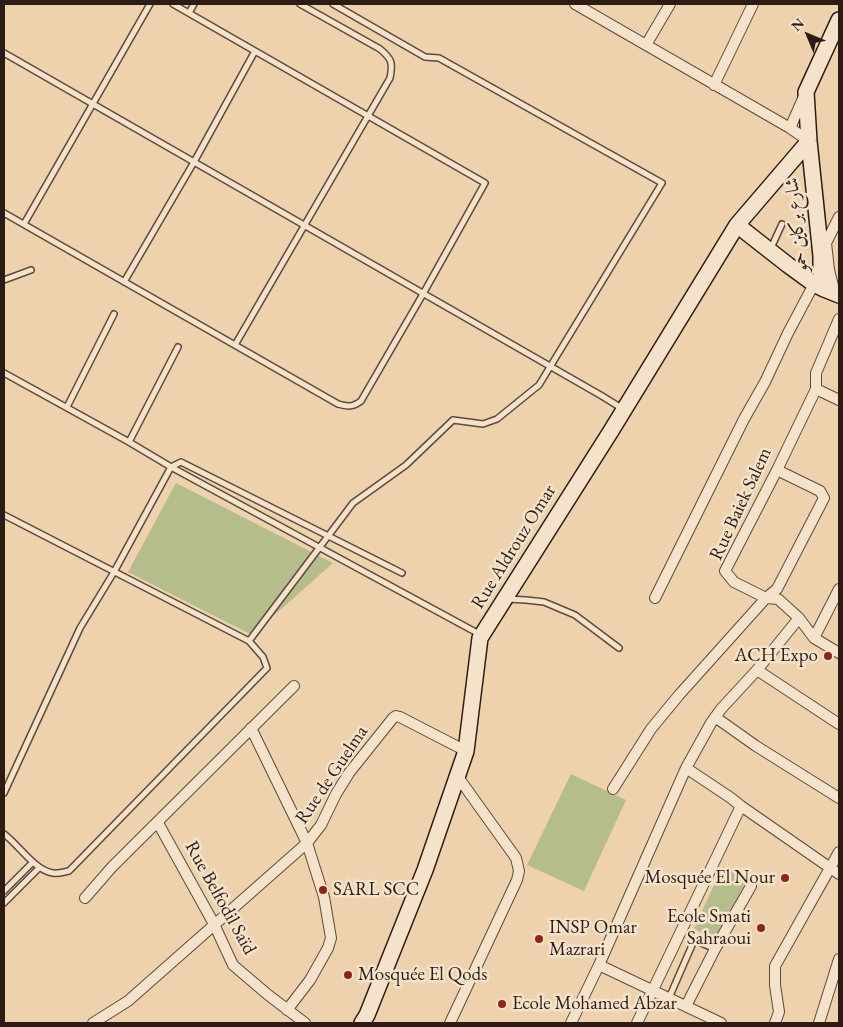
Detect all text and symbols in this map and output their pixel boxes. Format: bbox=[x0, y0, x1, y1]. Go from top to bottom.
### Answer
north arrow bbox=[783, 10, 833, 60]
text: N bbox=[787, 14, 808, 35]
street label: شارع بركاين حمو bbox=[781, 176, 813, 274]
street label: Rue Baiek Salem bbox=[705, 444, 777, 564]
street label: Rue Aldrouz Omar bbox=[467, 481, 561, 613]
place label: ACH Expo bbox=[735, 645, 818, 667]
marker: ACH Expo bbox=[822, 650, 834, 662]
street label: Rue de Guelma bbox=[291, 721, 373, 829]
street label: Rue Belfodil Saïd bbox=[179, 837, 261, 959]
place label: Mosquée El Nour bbox=[644, 867, 775, 889]
marker: Mosquée El Nour bbox=[779, 872, 791, 884]
place label: SARL SCC bbox=[333, 879, 419, 901]
marker: SARL SCC bbox=[317, 884, 329, 896]
place label: Ecole Smati Sahraoui bbox=[667, 906, 751, 950]
place label: INSP Omar Mazrari bbox=[549, 917, 637, 961]
marker: Ecole Smati Sahraoui bbox=[755, 922, 767, 934]
marker: INSP Omar Mazrari bbox=[533, 933, 545, 945]
place label: Mosquée El Qods bbox=[358, 964, 487, 986]
marker: Mosquée El Qods bbox=[342, 969, 354, 981]
place label: Ecole Mohamed Abzar bbox=[512, 993, 677, 1015]
marker: Ecole Mohamed Abzar bbox=[496, 998, 508, 1010]

